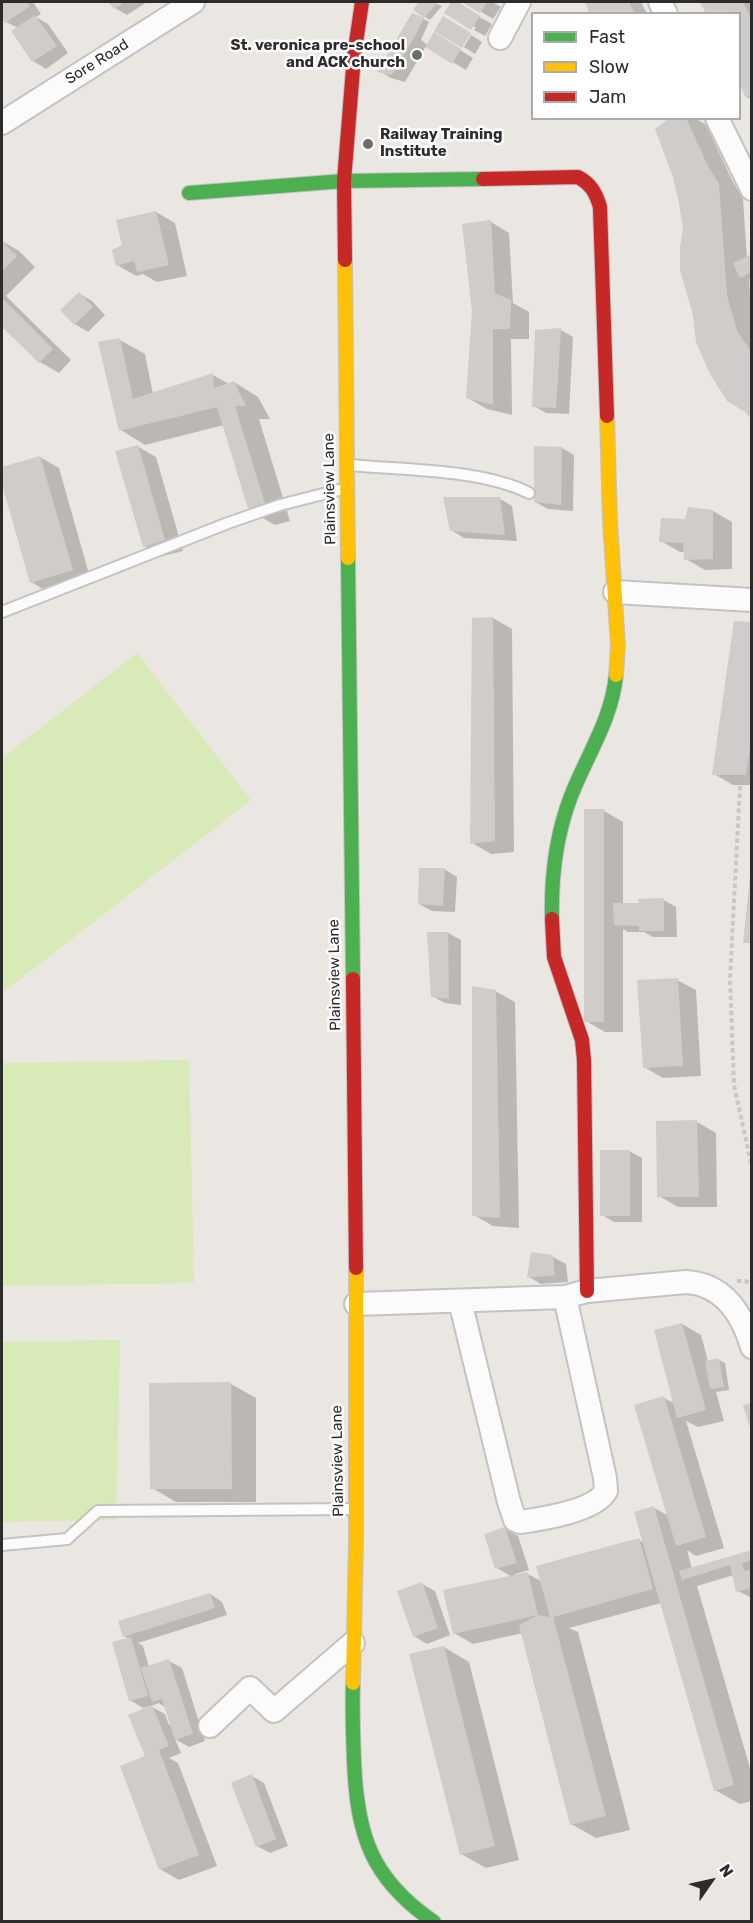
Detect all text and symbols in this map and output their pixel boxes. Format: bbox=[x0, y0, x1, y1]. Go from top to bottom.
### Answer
legend bbox=[531, 12, 741, 120]
text: Fast bbox=[589, 26, 625, 48]
street label: Sore Road bbox=[62, 36, 132, 88]
place label: St. veronica pre-school and ACK church bbox=[231, 37, 405, 72]
marker: St. veronica pre-school and ACK church bbox=[410, 48, 424, 62]
text: Slow bbox=[589, 56, 629, 78]
text: Jam bbox=[589, 86, 626, 108]
place label: Railway Training Institute bbox=[380, 126, 502, 161]
marker: Railway Training Institute bbox=[361, 137, 375, 151]
street label: Plainsview Lane bbox=[320, 433, 340, 545]
street label: Plainsview Lane bbox=[325, 919, 345, 1031]
street label: Plainsview Lane bbox=[328, 1405, 348, 1517]
north arrow bbox=[681, 1851, 741, 1911]
text: N bbox=[715, 1861, 737, 1881]

